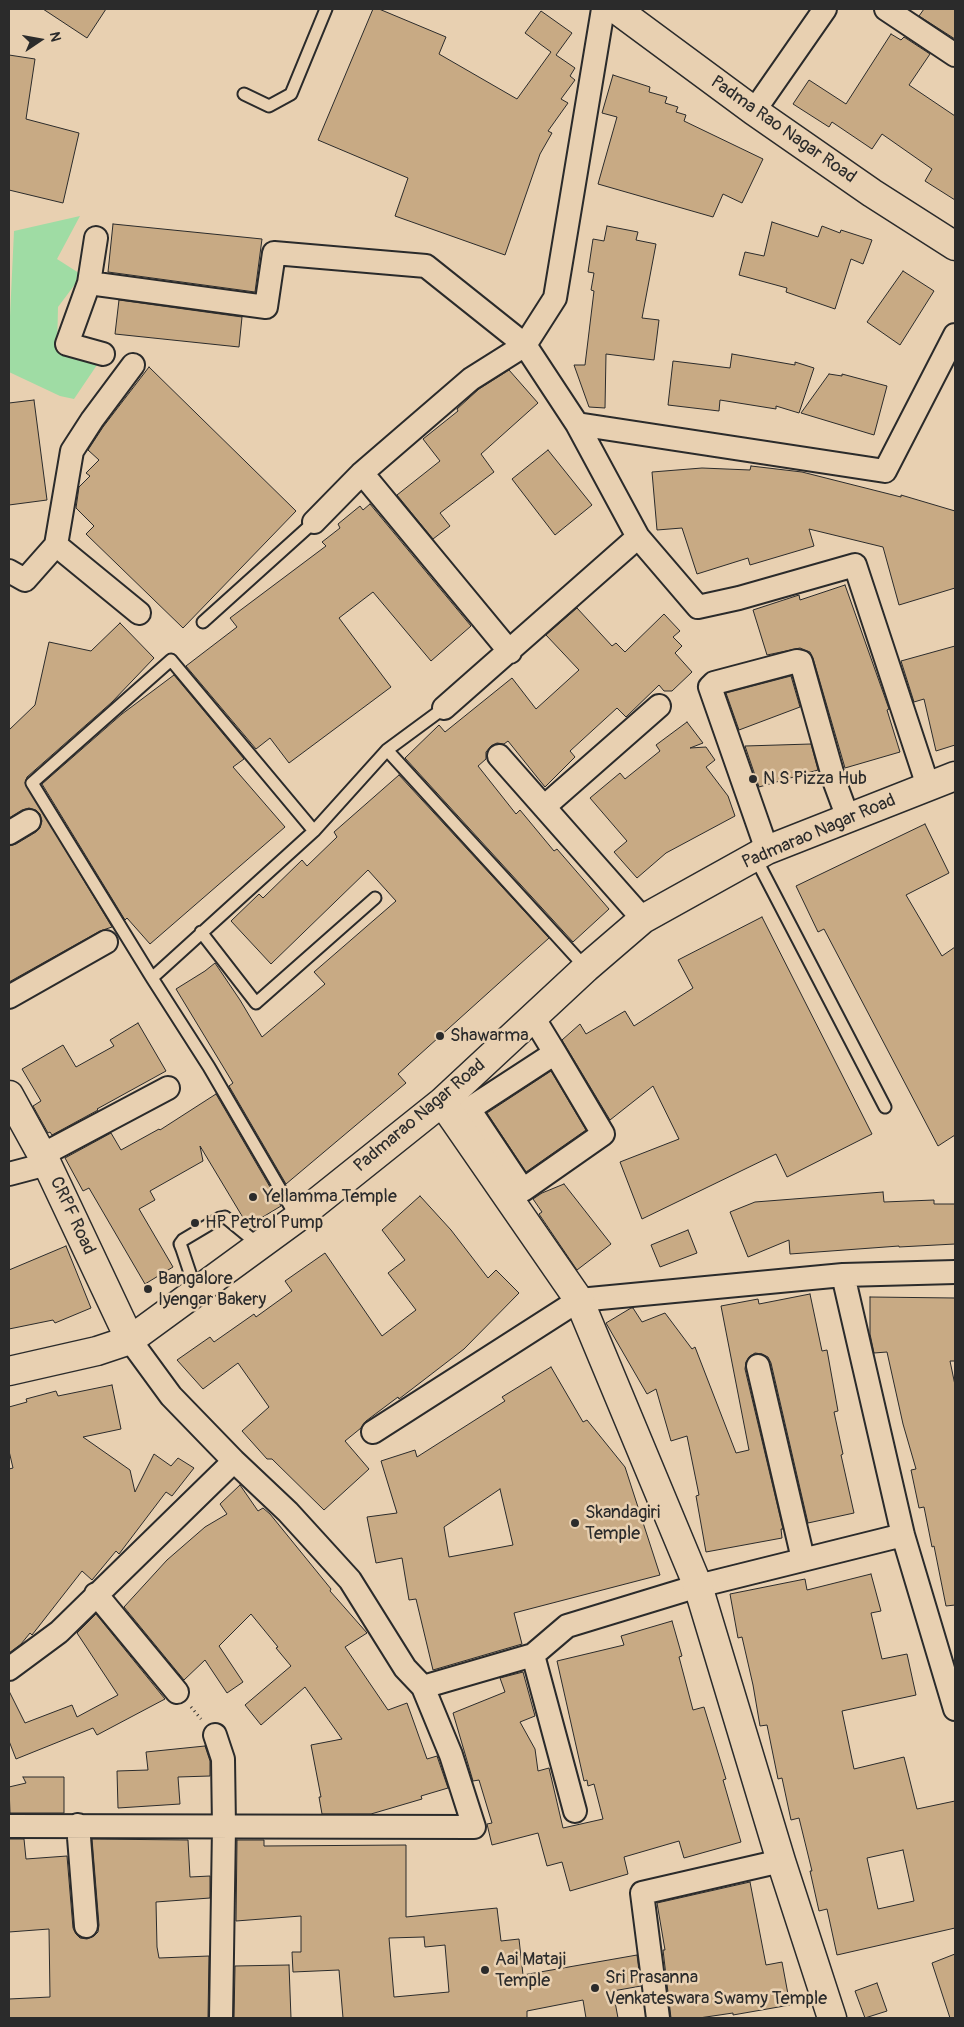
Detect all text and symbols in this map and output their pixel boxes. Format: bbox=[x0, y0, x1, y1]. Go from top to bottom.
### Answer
north arrow bbox=[15, 15, 65, 65]
text: N bbox=[46, 30, 64, 43]
street label: Padma Rao Nagar Road bbox=[706, 72, 860, 188]
place label: N S Pizza Hub bbox=[763, 768, 867, 790]
marker: N S Pizza Hub bbox=[747, 773, 759, 785]
street label: Padmarao Nagar Road bbox=[739, 790, 899, 874]
place label: Shawarma bbox=[450, 1025, 529, 1047]
marker: Shawarma bbox=[434, 1030, 446, 1042]
street label: Padmarao Nagar Road bbox=[350, 1055, 490, 1177]
street label: CRPF Road bbox=[45, 1174, 99, 1258]
place label: Yellamma Temple bbox=[263, 1186, 397, 1208]
marker: Yellamma Temple bbox=[247, 1191, 259, 1203]
place label: HP Petrol Pump bbox=[205, 1212, 323, 1234]
marker: HP Petrol Pump bbox=[189, 1217, 201, 1229]
place label: Bangalore Iyengar Bakery bbox=[158, 1268, 266, 1310]
marker: Bangalore Iyengar Bakery bbox=[142, 1283, 154, 1295]
place label: Skandagiri Temple bbox=[585, 1502, 660, 1545]
marker: Skandagiri Temple bbox=[569, 1517, 581, 1529]
place label: Aai Mataji Temple bbox=[495, 1949, 566, 1992]
marker: Aai Mataji Temple bbox=[479, 1964, 491, 1976]
place label: Sri Prasanna Venkateswara Swamy Temple bbox=[605, 1967, 827, 2010]
marker: Sri Prasanna Venkateswara Swamy Temple bbox=[589, 1982, 601, 1994]

